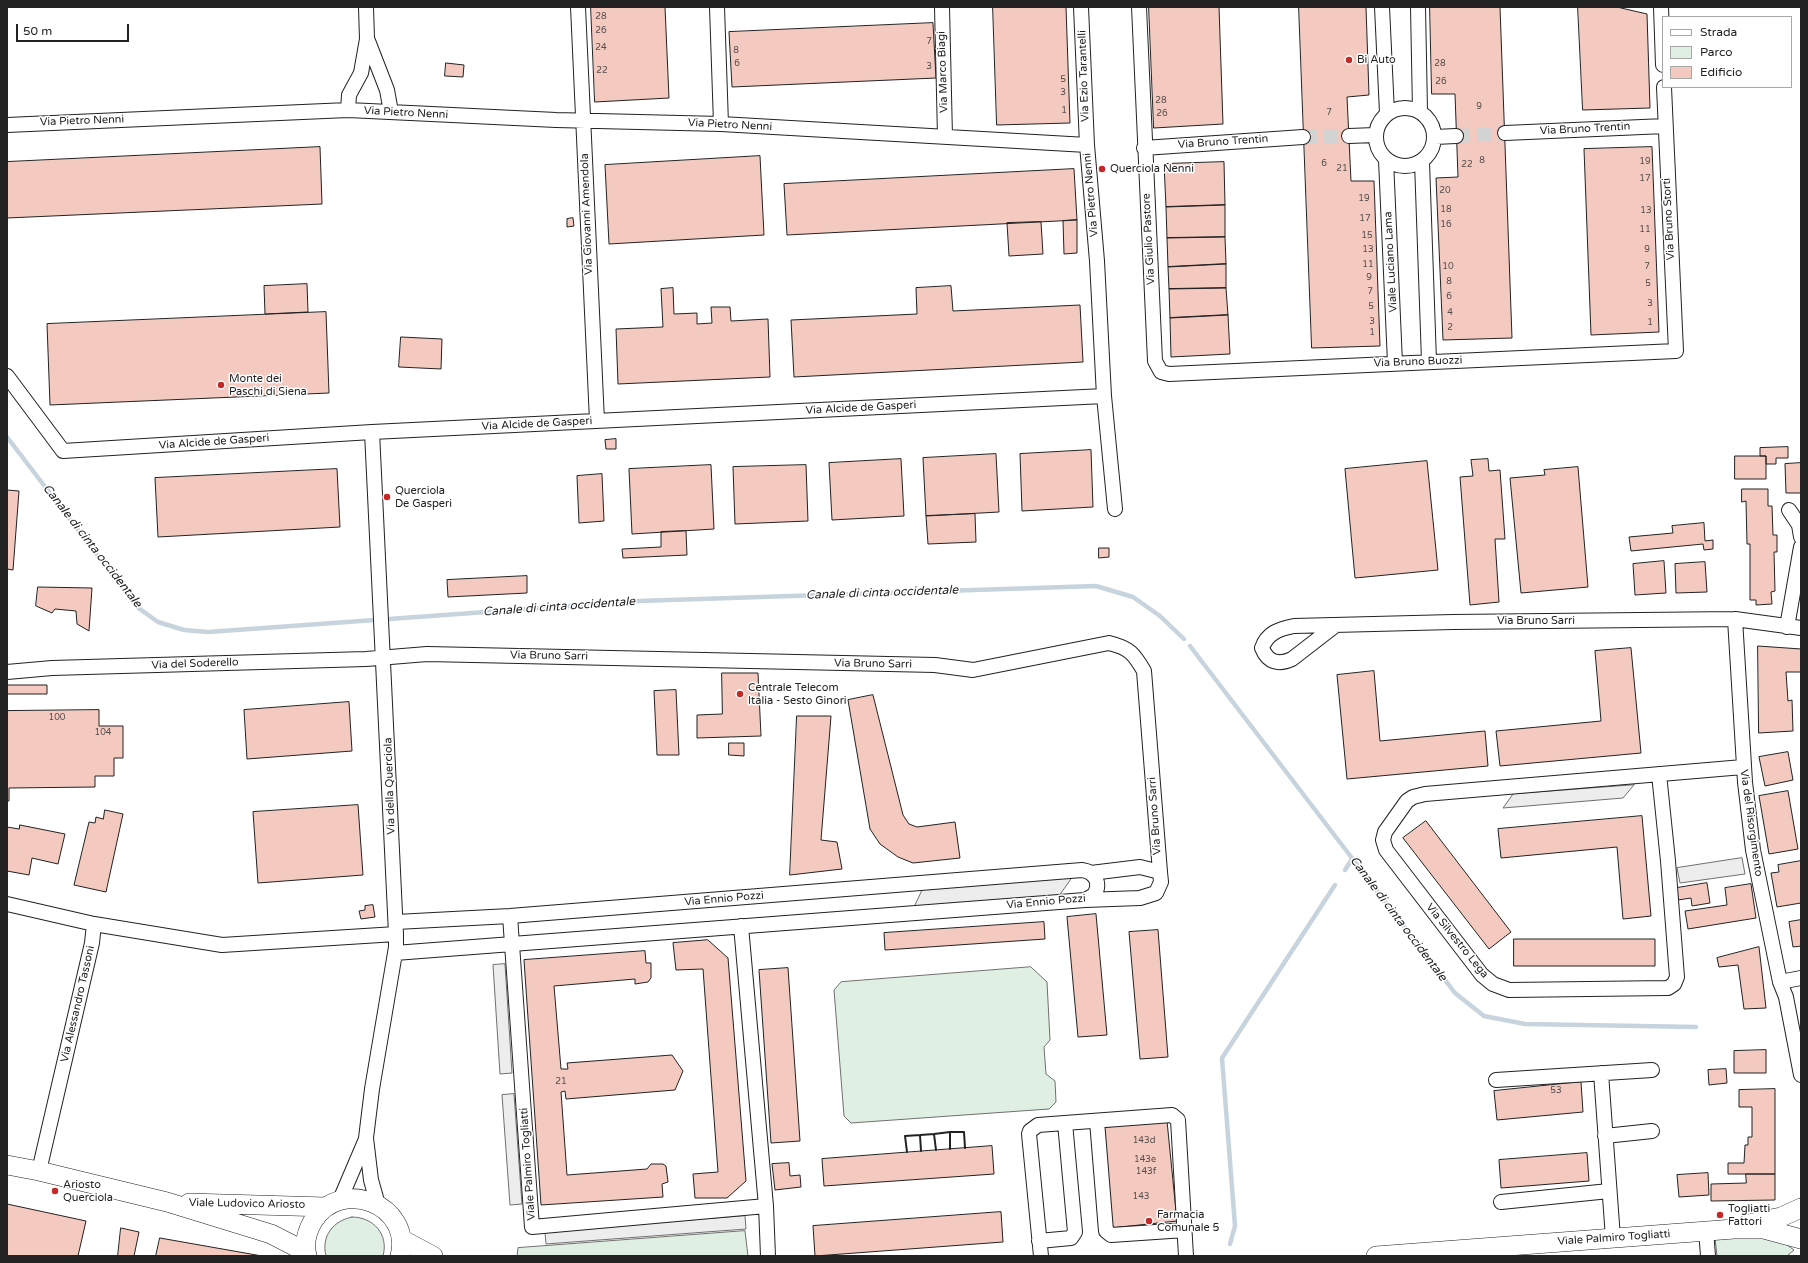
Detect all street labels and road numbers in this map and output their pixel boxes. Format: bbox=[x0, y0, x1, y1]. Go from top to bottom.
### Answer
street label: Via Ezio Tarantelli bbox=[1076, 30, 1092, 122]
street label: Via Marco Biagi bbox=[935, 31, 951, 113]
street label: Via Pietro Nenni bbox=[364, 104, 448, 122]
street label: Via Pietro Nenni bbox=[40, 113, 124, 129]
street label: Via Pietro Nenni bbox=[688, 116, 772, 134]
street label: Via Bruno Trentin bbox=[1539, 120, 1631, 138]
street label: Via Bruno Trentin bbox=[1177, 132, 1269, 152]
street label: Via Pietro Nenni bbox=[1081, 152, 1101, 238]
street label: Via Giovanni Amendola bbox=[578, 153, 596, 275]
street label: Via Bruno Storti bbox=[1660, 177, 1678, 261]
street label: Via Giulio Pastore bbox=[1140, 193, 1158, 285]
street label: Viale Luciano Lama bbox=[1382, 211, 1400, 313]
street label: Via Bruno Buozzi bbox=[1373, 354, 1463, 370]
street label: Via Alcide de Gasperi bbox=[805, 399, 917, 417]
street label: Via Alcide de Gasperi bbox=[481, 415, 593, 433]
street label: Via Alcide de Gasperi bbox=[158, 432, 270, 452]
street label: Via Bruno Sarri bbox=[1497, 614, 1575, 628]
street label: Via Bruno Sarri bbox=[510, 649, 588, 663]
street label: Via del Soderello bbox=[151, 656, 239, 672]
street label: Via Bruno Sarri bbox=[834, 657, 912, 671]
street label: Via della Querciola bbox=[382, 737, 398, 835]
street label: Via del Risorgimento bbox=[1737, 769, 1765, 877]
street label: Via Bruno Sarri bbox=[1146, 777, 1164, 855]
street label: Via Ennio Pozzi bbox=[684, 889, 764, 909]
street label: Via Ennio Pozzi bbox=[1006, 892, 1086, 912]
street label: Via Silvestro Lega bbox=[1423, 901, 1491, 981]
street label: Via Alessandro Tassoni bbox=[58, 945, 98, 1063]
street label: Viale Palmiro Togliatti bbox=[517, 1107, 539, 1221]
street label: Viale Ludovico Ariosto bbox=[189, 1196, 305, 1212]
street label: Viale Palmiro Togliatti bbox=[1557, 1227, 1671, 1249]

